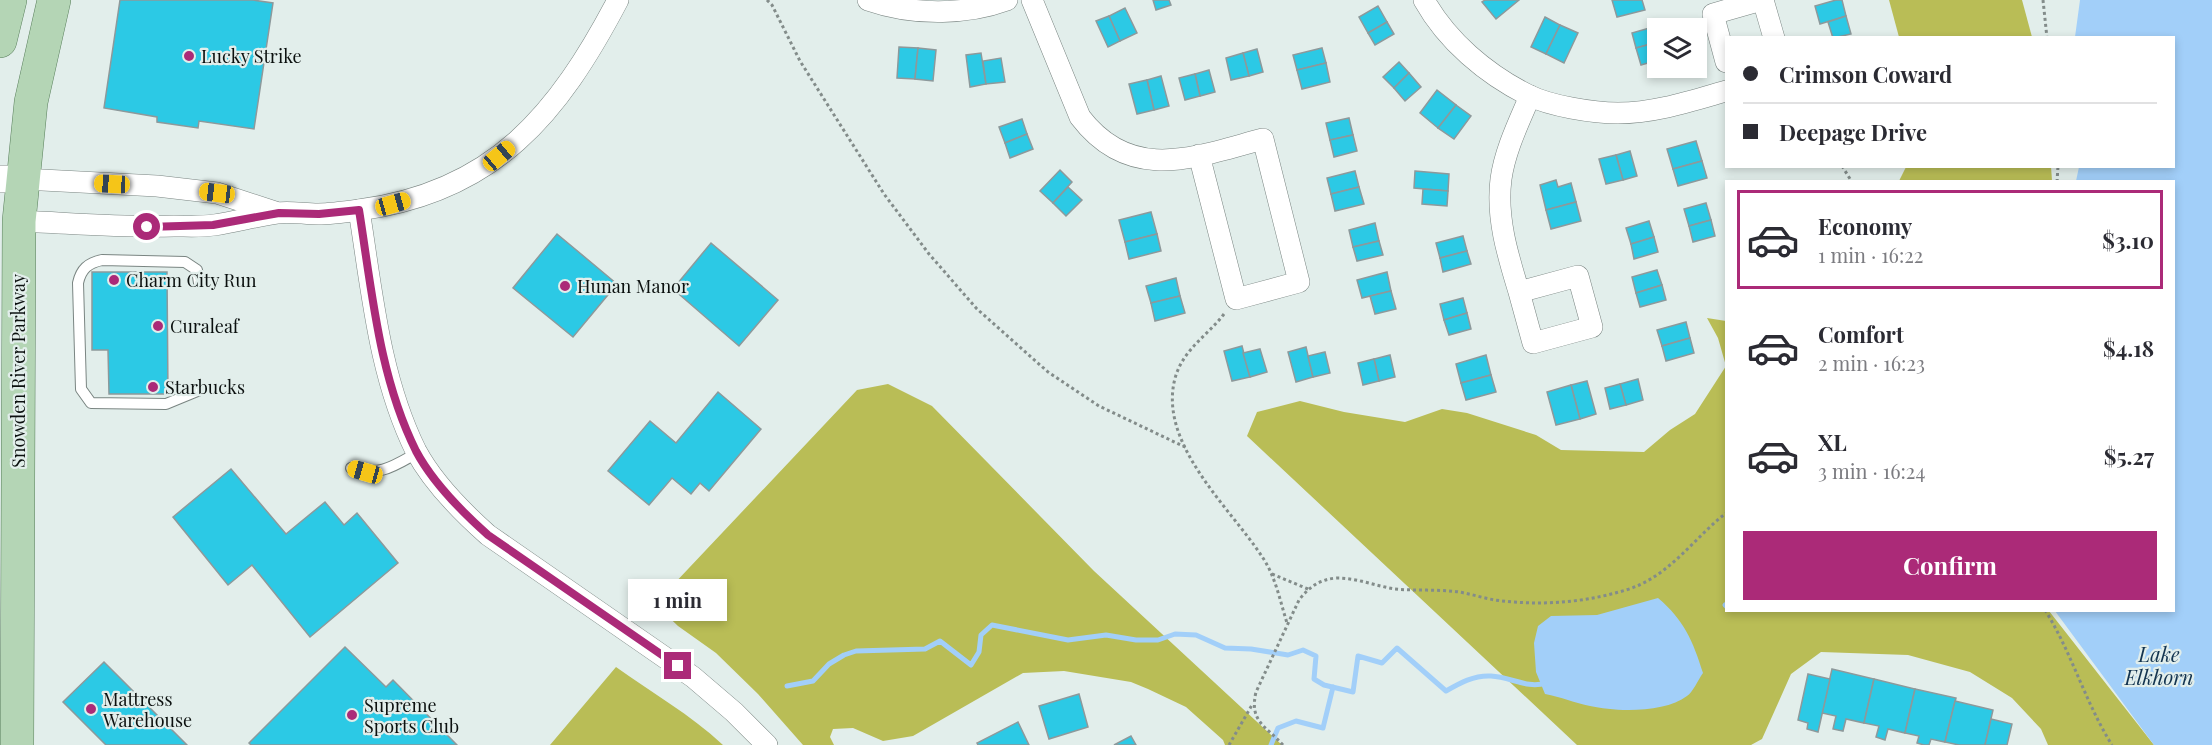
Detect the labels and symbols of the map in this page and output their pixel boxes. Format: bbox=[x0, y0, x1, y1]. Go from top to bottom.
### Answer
place label: Lucky Strike bbox=[201, 44, 302, 68]
marker: Lucky Strike bbox=[182, 49, 196, 63]
car bbox=[479, 138, 519, 174]
car bbox=[94, 174, 130, 194]
car bbox=[198, 182, 236, 204]
car bbox=[373, 190, 413, 218]
route start bbox=[133, 213, 160, 240]
place label: Charm City Run bbox=[126, 268, 257, 292]
marker: Charm City Run bbox=[107, 273, 121, 287]
street label: Snowden River Parkway bbox=[6, 274, 30, 468]
place label: Hunan Manor bbox=[577, 274, 689, 298]
marker: Hunan Manor bbox=[558, 279, 572, 293]
place label: Curaleaf bbox=[170, 314, 241, 338]
marker: Curaleaf bbox=[151, 319, 165, 333]
place label: Starbucks bbox=[165, 375, 245, 399]
marker: Starbucks bbox=[146, 380, 160, 394]
car bbox=[345, 458, 385, 486]
callout: 1 min bbox=[628, 579, 728, 621]
water label: Lake Elkhorn bbox=[2124, 640, 2193, 690]
route end bbox=[664, 652, 691, 679]
place label: Mattress Warehouse bbox=[102, 687, 192, 732]
place label: Supreme Sports Club bbox=[364, 693, 459, 738]
marker: Mattress Warehouse bbox=[84, 702, 98, 716]
marker: Supreme Sports Club bbox=[345, 708, 359, 722]

